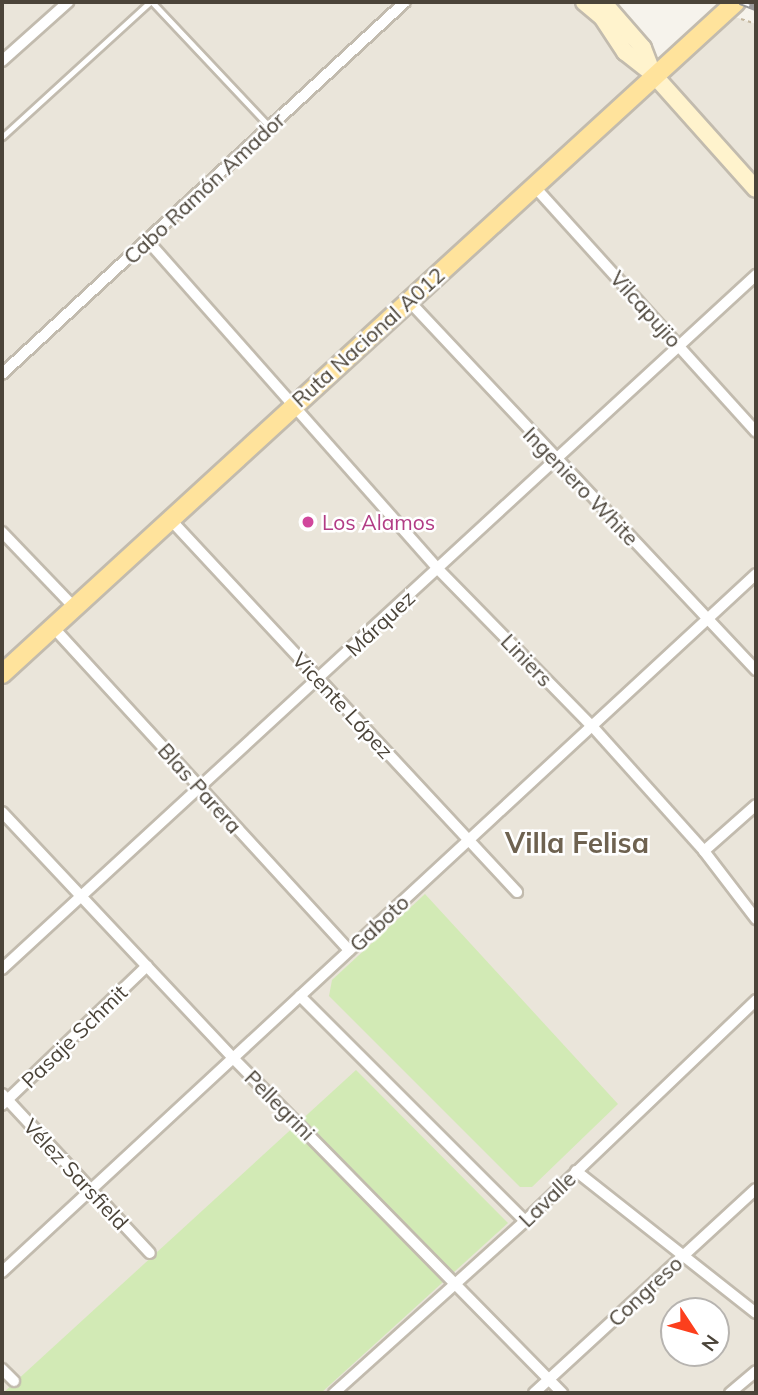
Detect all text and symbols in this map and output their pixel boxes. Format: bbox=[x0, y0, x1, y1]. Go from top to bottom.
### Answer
street label: Cabo Ramón Amador bbox=[118, 107, 290, 269]
street label: Ruta Nacional A012 bbox=[287, 262, 449, 412]
street label: Vilcapujio bbox=[605, 266, 687, 352]
street label: Ingeniero White bbox=[518, 422, 644, 550]
place label: Los Alamos bbox=[322, 509, 435, 535]
marker: Los Alamos bbox=[300, 514, 316, 530]
street label: Márquez bbox=[340, 585, 420, 661]
street label: Liniers bbox=[496, 629, 558, 691]
street label: Vicente López bbox=[287, 647, 399, 763]
street label: Blas Parera bbox=[153, 738, 247, 838]
district label: Villa Felisa bbox=[505, 826, 649, 860]
street label: Gaboto bbox=[344, 889, 414, 957]
street label: Pasaje Schmit bbox=[16, 979, 132, 1093]
street label: Pellegrini bbox=[240, 1065, 320, 1145]
street label: Vélez Sarsfield bbox=[18, 1113, 134, 1235]
street label: Lavalle bbox=[513, 1166, 581, 1232]
street label: Congreso bbox=[603, 1250, 687, 1332]
north arrow bbox=[660, 1297, 730, 1367]
text: N bbox=[696, 1330, 724, 1356]

